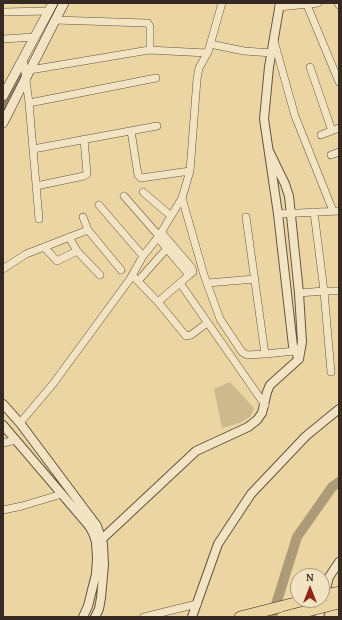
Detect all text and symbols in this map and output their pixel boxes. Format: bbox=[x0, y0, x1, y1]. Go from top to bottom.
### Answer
north arrow bbox=[290, 568, 330, 608]
text: N bbox=[306, 569, 314, 585]

